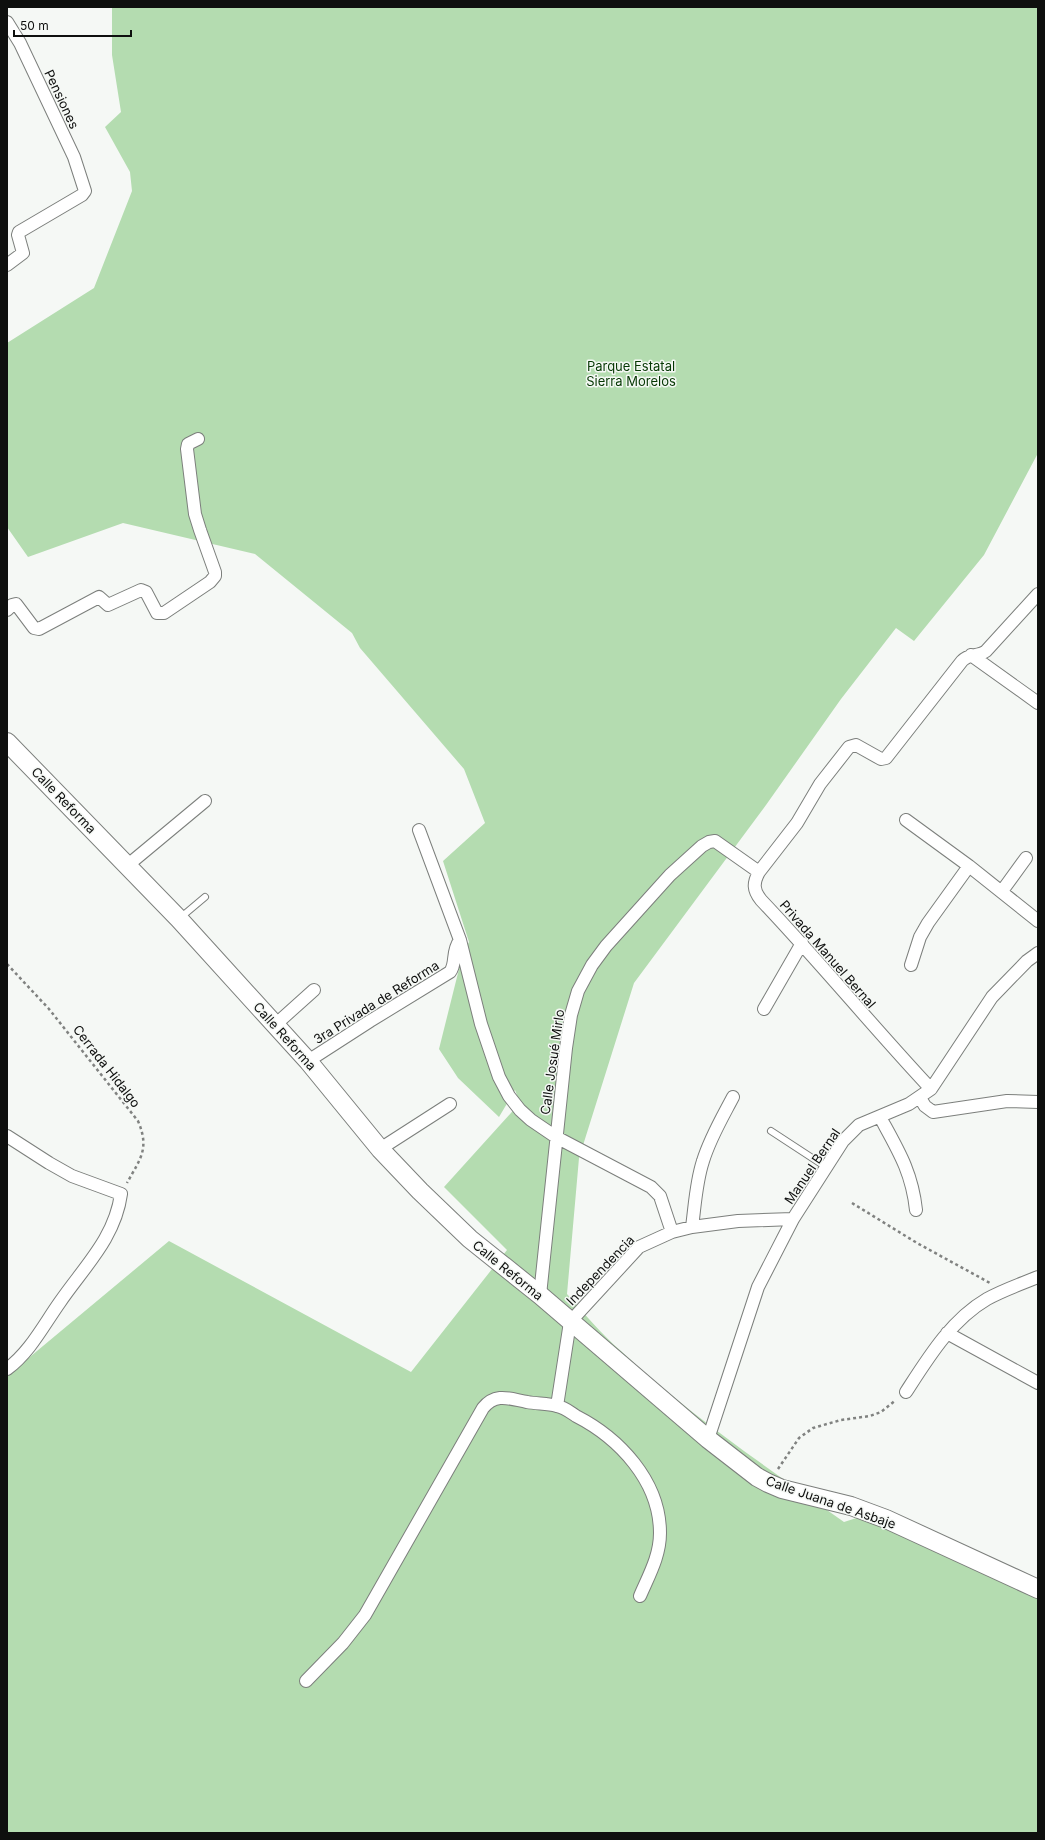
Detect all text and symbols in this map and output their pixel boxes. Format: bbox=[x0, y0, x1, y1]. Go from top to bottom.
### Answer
scale bar bbox=[14, 12, 131, 38]
text: 50 m bbox=[20, 18, 49, 33]
street label: Pensiones bbox=[41, 67, 83, 131]
park label: Parque Estatal Sierra Morelos bbox=[586, 358, 676, 389]
street label: Calle Reforma bbox=[28, 763, 100, 837]
street label: Privada Manuel Bernal bbox=[777, 897, 879, 1011]
street label: 3ra Privada de Reforma bbox=[310, 957, 442, 1047]
street label: Calle Reforma bbox=[250, 999, 320, 1073]
street label: Calle Josué Mirlo bbox=[537, 1008, 567, 1116]
street label: Cerrada Hidalgo bbox=[70, 1022, 144, 1111]
street label: Manuel Bernal bbox=[781, 1125, 843, 1207]
street label: Independencia bbox=[563, 1232, 637, 1308]
street label: Calle Reforma bbox=[470, 1237, 546, 1303]
street label: Calle Juana de Asbaje bbox=[764, 1472, 898, 1532]

